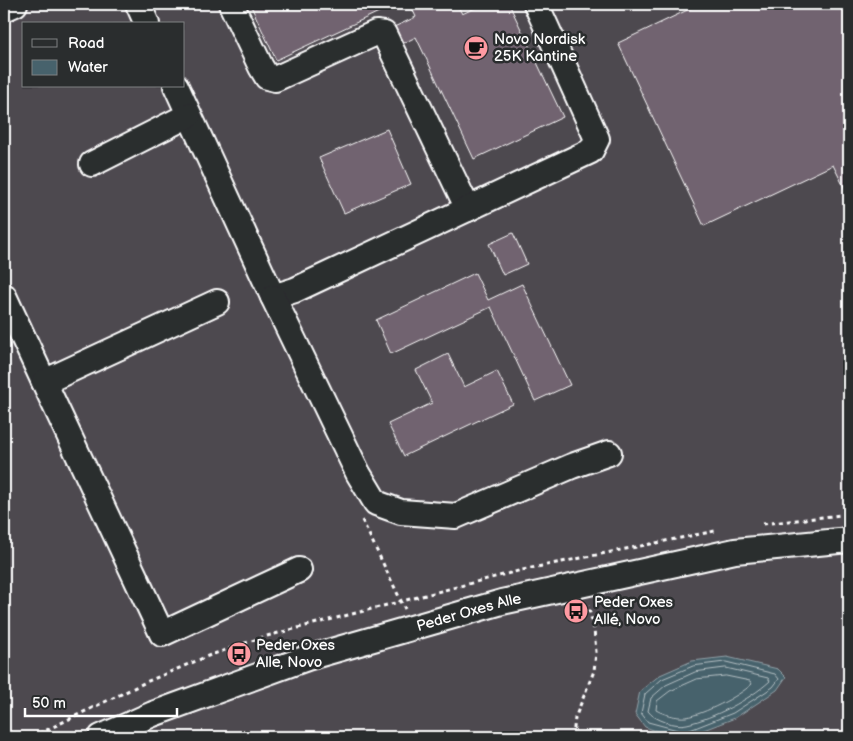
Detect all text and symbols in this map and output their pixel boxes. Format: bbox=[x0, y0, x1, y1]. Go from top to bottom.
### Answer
legend bbox=[22, 22, 185, 88]
place label: Novo Nordisk 25K Kantine bbox=[494, 30, 586, 66]
text: Road bbox=[68, 34, 104, 53]
cafe icon: Novo Nordisk 25K Kantine bbox=[463, 35, 489, 61]
text: Water bbox=[68, 58, 108, 77]
street label: Peder Oxes Alle bbox=[414, 589, 523, 636]
place label: Peder Oxes Allé, Novo bbox=[594, 593, 674, 629]
bus stop icon: Peder Oxes Allé, Novo bbox=[563, 598, 589, 624]
place label: Peder Oxes Alle, Novo bbox=[256, 636, 336, 672]
bus stop icon: Peder Oxes Alle, Novo bbox=[226, 641, 252, 667]
scale bar bbox=[25, 686, 178, 718]
text: 50 m bbox=[32, 694, 66, 713]

